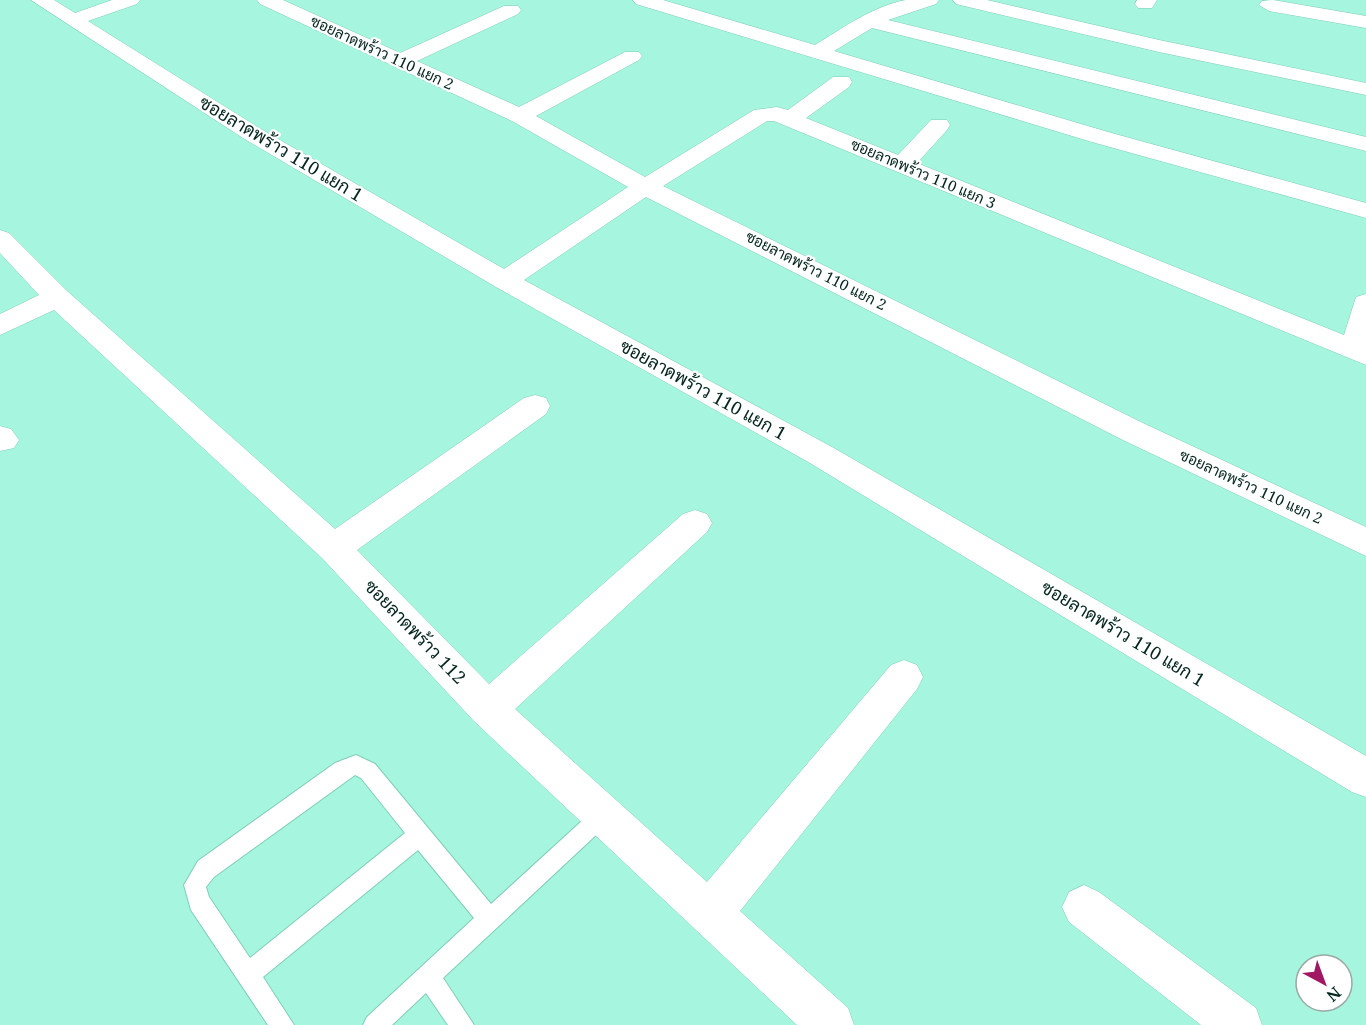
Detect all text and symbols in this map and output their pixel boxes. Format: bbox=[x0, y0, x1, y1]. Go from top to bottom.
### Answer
street label: ซอยลาดพร้าว 110 แยก 2 bbox=[308, 10, 457, 94]
street label: ซอยลาดพร้าว 110 แยก 1 bbox=[195, 90, 368, 207]
street label: ซอยลาดพร้าว 110 แยก 3 bbox=[848, 133, 999, 213]
street label: ซอยลาดพร้าว 110 แยก 2 bbox=[743, 226, 890, 314]
street label: ซอยลาดพร้าว 110 แยก 1 bbox=[616, 333, 791, 445]
street label: ซอยลาดพร้าว 110 แยก 2 bbox=[1177, 444, 1326, 528]
street label: ซอยลาดพร้าว 112 bbox=[360, 574, 472, 689]
street label: ซอยลาดพร้าว 110 แยก 1 bbox=[1037, 575, 1210, 692]
north arrow bbox=[1294, 953, 1354, 1013]
text: N bbox=[1322, 982, 1346, 1007]

